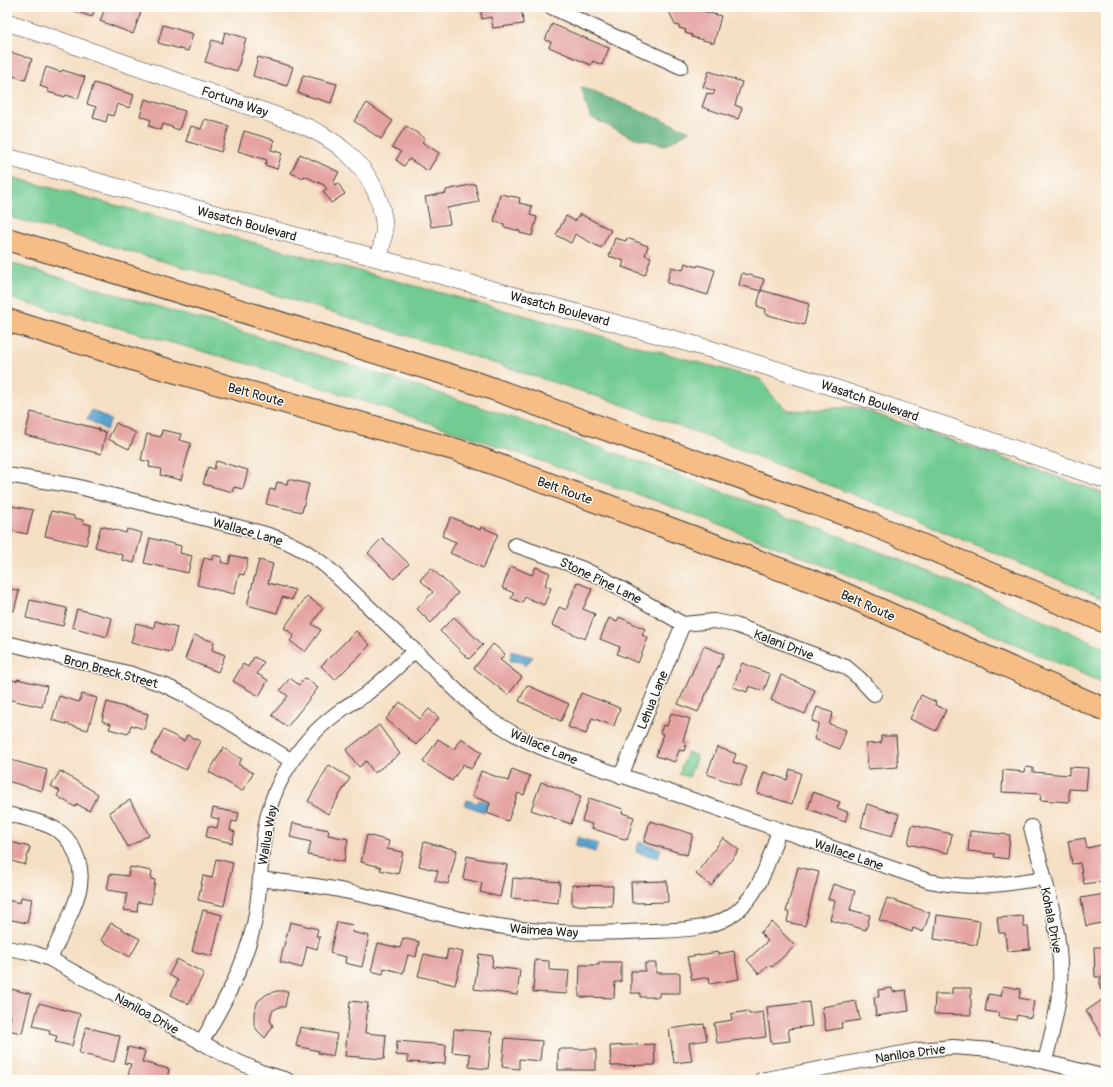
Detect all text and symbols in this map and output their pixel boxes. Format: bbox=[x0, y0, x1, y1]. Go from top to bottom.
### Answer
street label: Fortuna Way bbox=[199, 83, 271, 121]
street label: Wasatch Boulevard bbox=[195, 203, 298, 245]
street label: Wasatch Boulevard bbox=[508, 288, 611, 330]
street label: Wasatch Boulevard bbox=[819, 377, 921, 425]
street label: Belt Route bbox=[226, 380, 286, 410]
street label: Belt Route bbox=[535, 474, 595, 509]
street label: Wallace Lane bbox=[211, 514, 285, 550]
street label: Stone Pine Lane bbox=[557, 554, 645, 608]
street label: Belt Route bbox=[838, 587, 898, 625]
street label: Kalani Drive bbox=[751, 626, 816, 664]
street label: Bron Breck Street bbox=[62, 652, 160, 692]
street label: Lehua Lane bbox=[634, 668, 672, 732]
street label: Wallace Lane bbox=[507, 725, 580, 769]
street label: Wailua Way bbox=[255, 803, 281, 866]
street label: Wallace Lane bbox=[812, 836, 886, 874]
street label: Kohala Drive bbox=[1037, 886, 1065, 955]
street label: Waimea Way bbox=[509, 921, 579, 941]
street label: Naniloa Drive bbox=[112, 990, 182, 1038]
street label: Naniloa Drive bbox=[874, 1041, 947, 1067]

